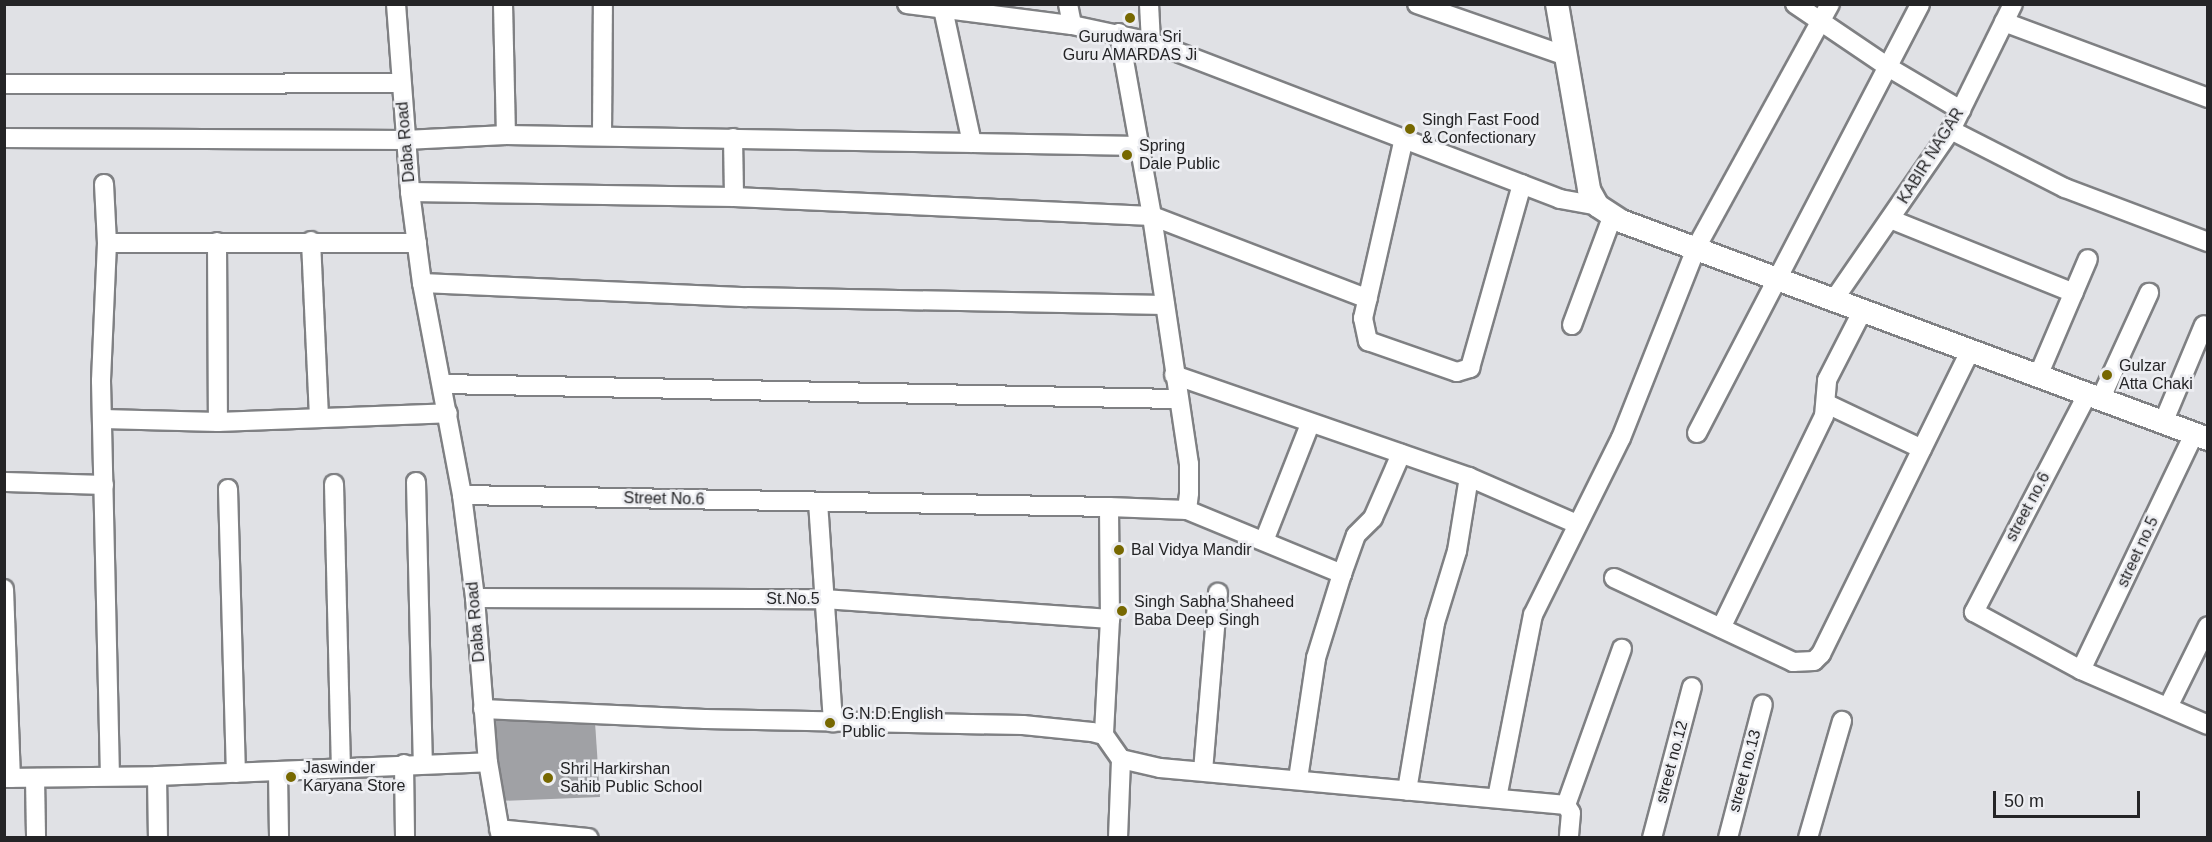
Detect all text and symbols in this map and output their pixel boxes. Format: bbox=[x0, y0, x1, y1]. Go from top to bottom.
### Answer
marker: Gurudwara Sri Guru AMARDAS Ji bbox=[1123, 11, 1137, 25]
place label: Gurudwara Sri Guru AMARDAS Ji bbox=[1062, 27, 1198, 65]
street label: Daba Road bbox=[393, 101, 419, 183]
street label: KABIR NAGAR bbox=[1894, 105, 1968, 207]
place label: Singh Fast Food & Confectionary bbox=[1422, 110, 1539, 148]
marker: Singh Fast Food & Confectionary bbox=[1403, 122, 1417, 136]
place label: Spring Dale Public bbox=[1139, 136, 1220, 174]
marker: Spring Dale Public bbox=[1120, 148, 1134, 162]
place label: Gulzar Atta Chaki bbox=[2119, 356, 2193, 394]
marker: Gulzar Atta Chaki bbox=[2100, 368, 2114, 382]
street label: street no.6 bbox=[2002, 469, 2054, 545]
street label: Street No.6 bbox=[623, 489, 705, 509]
street label: street no.5 bbox=[2113, 514, 2163, 590]
place label: Bal Vidya Mandir bbox=[1131, 540, 1252, 560]
marker: Bal Vidya Mandir bbox=[1112, 543, 1126, 557]
street label: Daba Road bbox=[463, 581, 489, 663]
street label: St.No.5 bbox=[766, 589, 820, 609]
place label: Singh Sabha Shaheed Baba Deep Singh bbox=[1134, 592, 1294, 630]
marker: Singh Sabha Shaheed Baba Deep Singh bbox=[1115, 604, 1129, 618]
place label: G.N.D.English Public bbox=[842, 704, 943, 742]
marker: G.N.D.English Public bbox=[823, 716, 837, 730]
street label: street no.12 bbox=[1652, 719, 1692, 805]
street label: street no.13 bbox=[1725, 728, 1765, 814]
place label: Jaswinder Karyana Store bbox=[303, 758, 405, 796]
place label: Shri Harkirshan Sahib Public School bbox=[560, 759, 702, 797]
marker: Jaswinder Karyana Store bbox=[284, 770, 298, 784]
marker: Shri Harkirshan Sahib Public School bbox=[541, 771, 555, 785]
scale bar bbox=[1996, 779, 2143, 817]
text: 50 m bbox=[2004, 791, 2044, 811]

